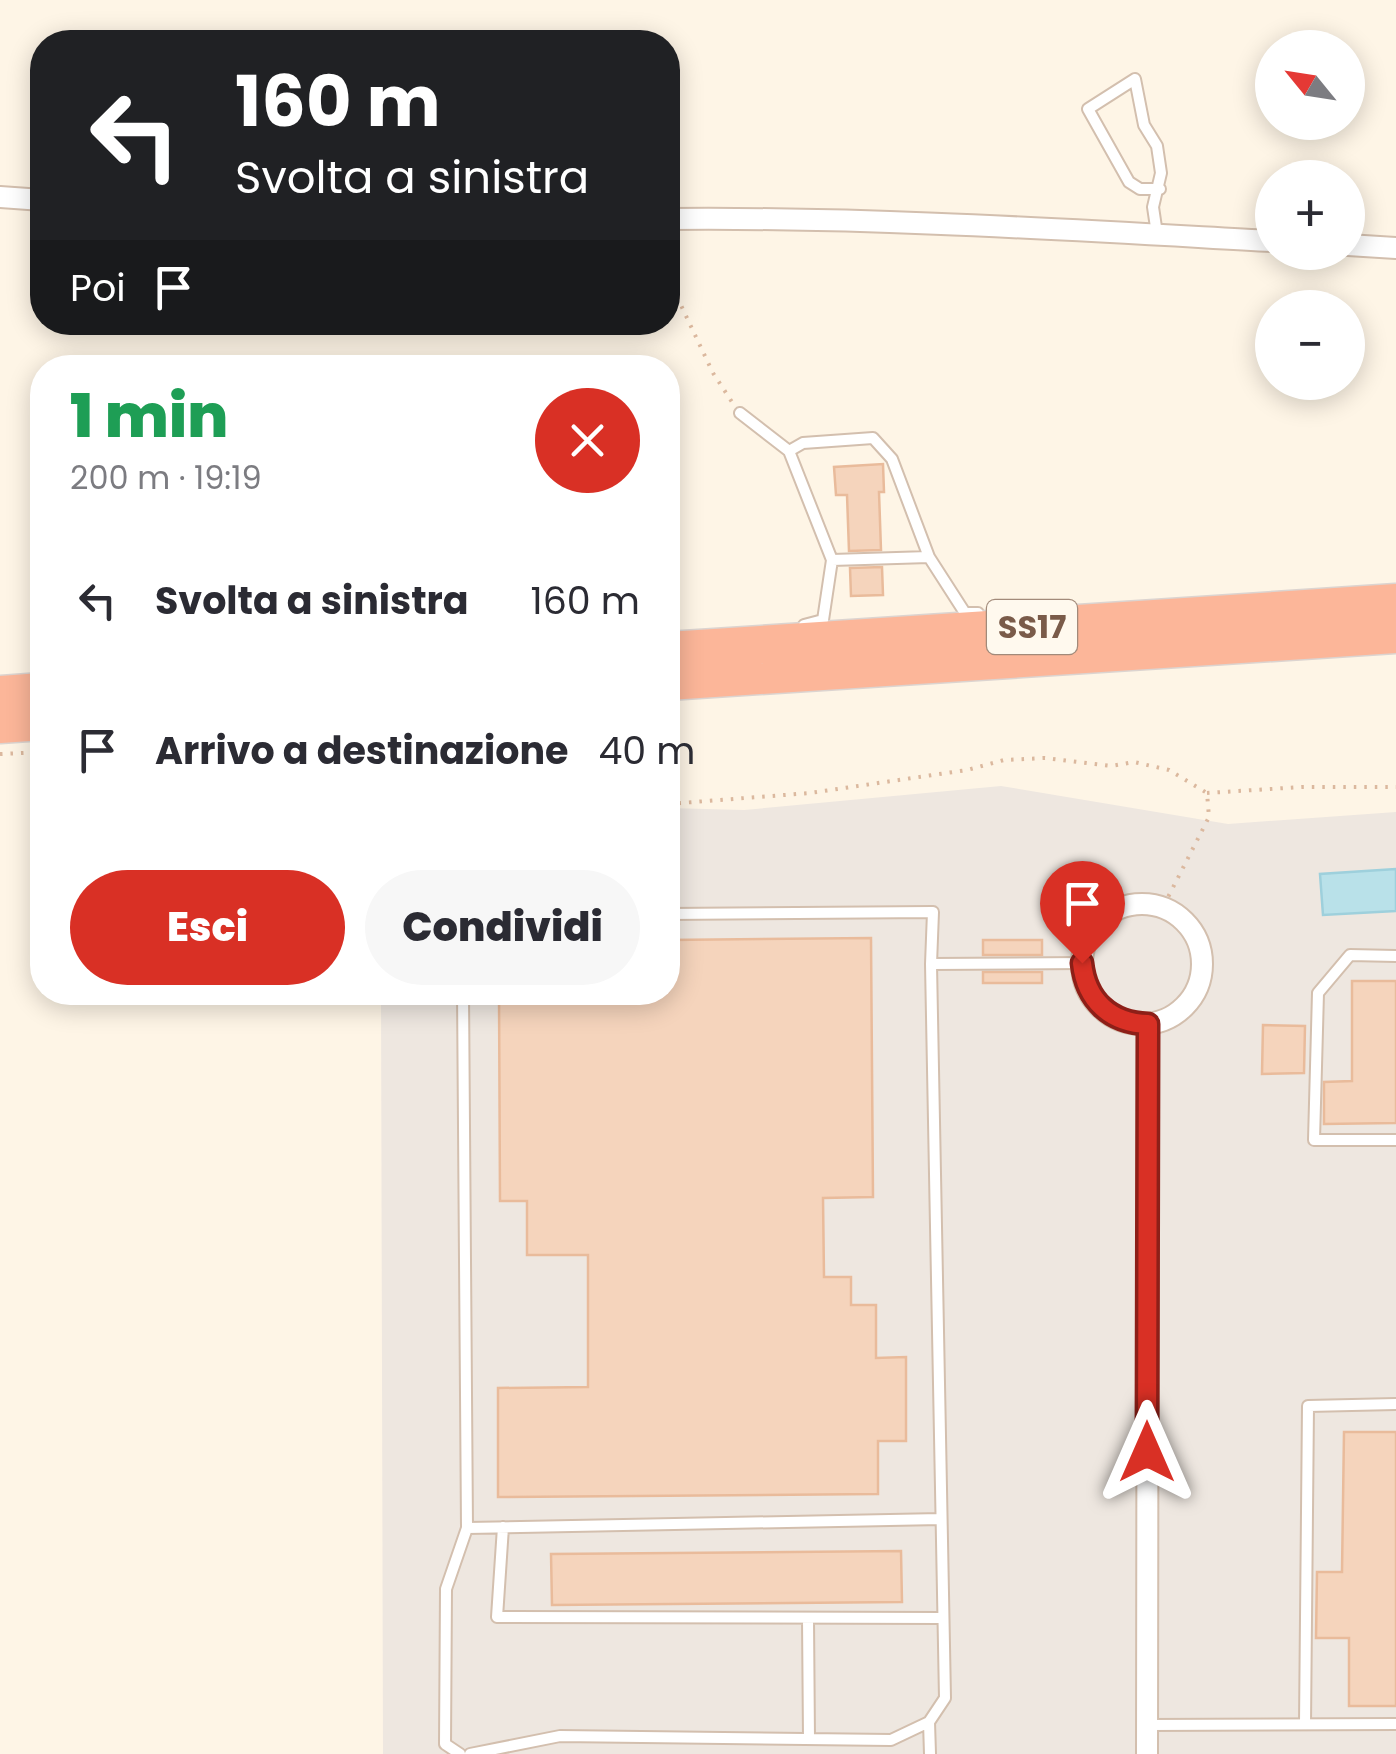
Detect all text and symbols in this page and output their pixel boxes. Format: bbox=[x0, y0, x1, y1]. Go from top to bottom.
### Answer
north arrow bbox=[1255, 30, 1365, 140]
map controls bbox=[1255, 30, 1365, 400]
text: 160 m bbox=[235, 52, 441, 151]
icon: left bbox=[70, 70, 200, 200]
text: Svolta a sinistra bbox=[235, 146, 589, 209]
button: + bbox=[1255, 160, 1365, 270]
icon: arrive bbox=[146, 260, 201, 315]
text: Poi bbox=[70, 261, 126, 314]
button: − bbox=[1255, 290, 1365, 400]
text: 1 min bbox=[70, 374, 228, 458]
button: close bbox=[535, 388, 640, 493]
text: 200 m · 19:19 bbox=[70, 455, 262, 500]
icon: left bbox=[70, 573, 125, 628]
text: Svolta a sinistra bbox=[155, 574, 469, 627]
text: 160 m bbox=[531, 574, 640, 627]
road number: SS17 bbox=[987, 600, 1077, 654]
icon: arrive bbox=[70, 723, 125, 778]
text: Arrivo a destinazione bbox=[155, 724, 568, 777]
text: 40 m bbox=[598, 724, 695, 777]
pin bbox=[1040, 861, 1125, 964]
button: Esci bbox=[70, 870, 345, 985]
button: Condividi bbox=[365, 870, 640, 985]
icon: arrive bbox=[1055, 876, 1110, 931]
position arrow bbox=[1095, 1400, 1199, 1504]

